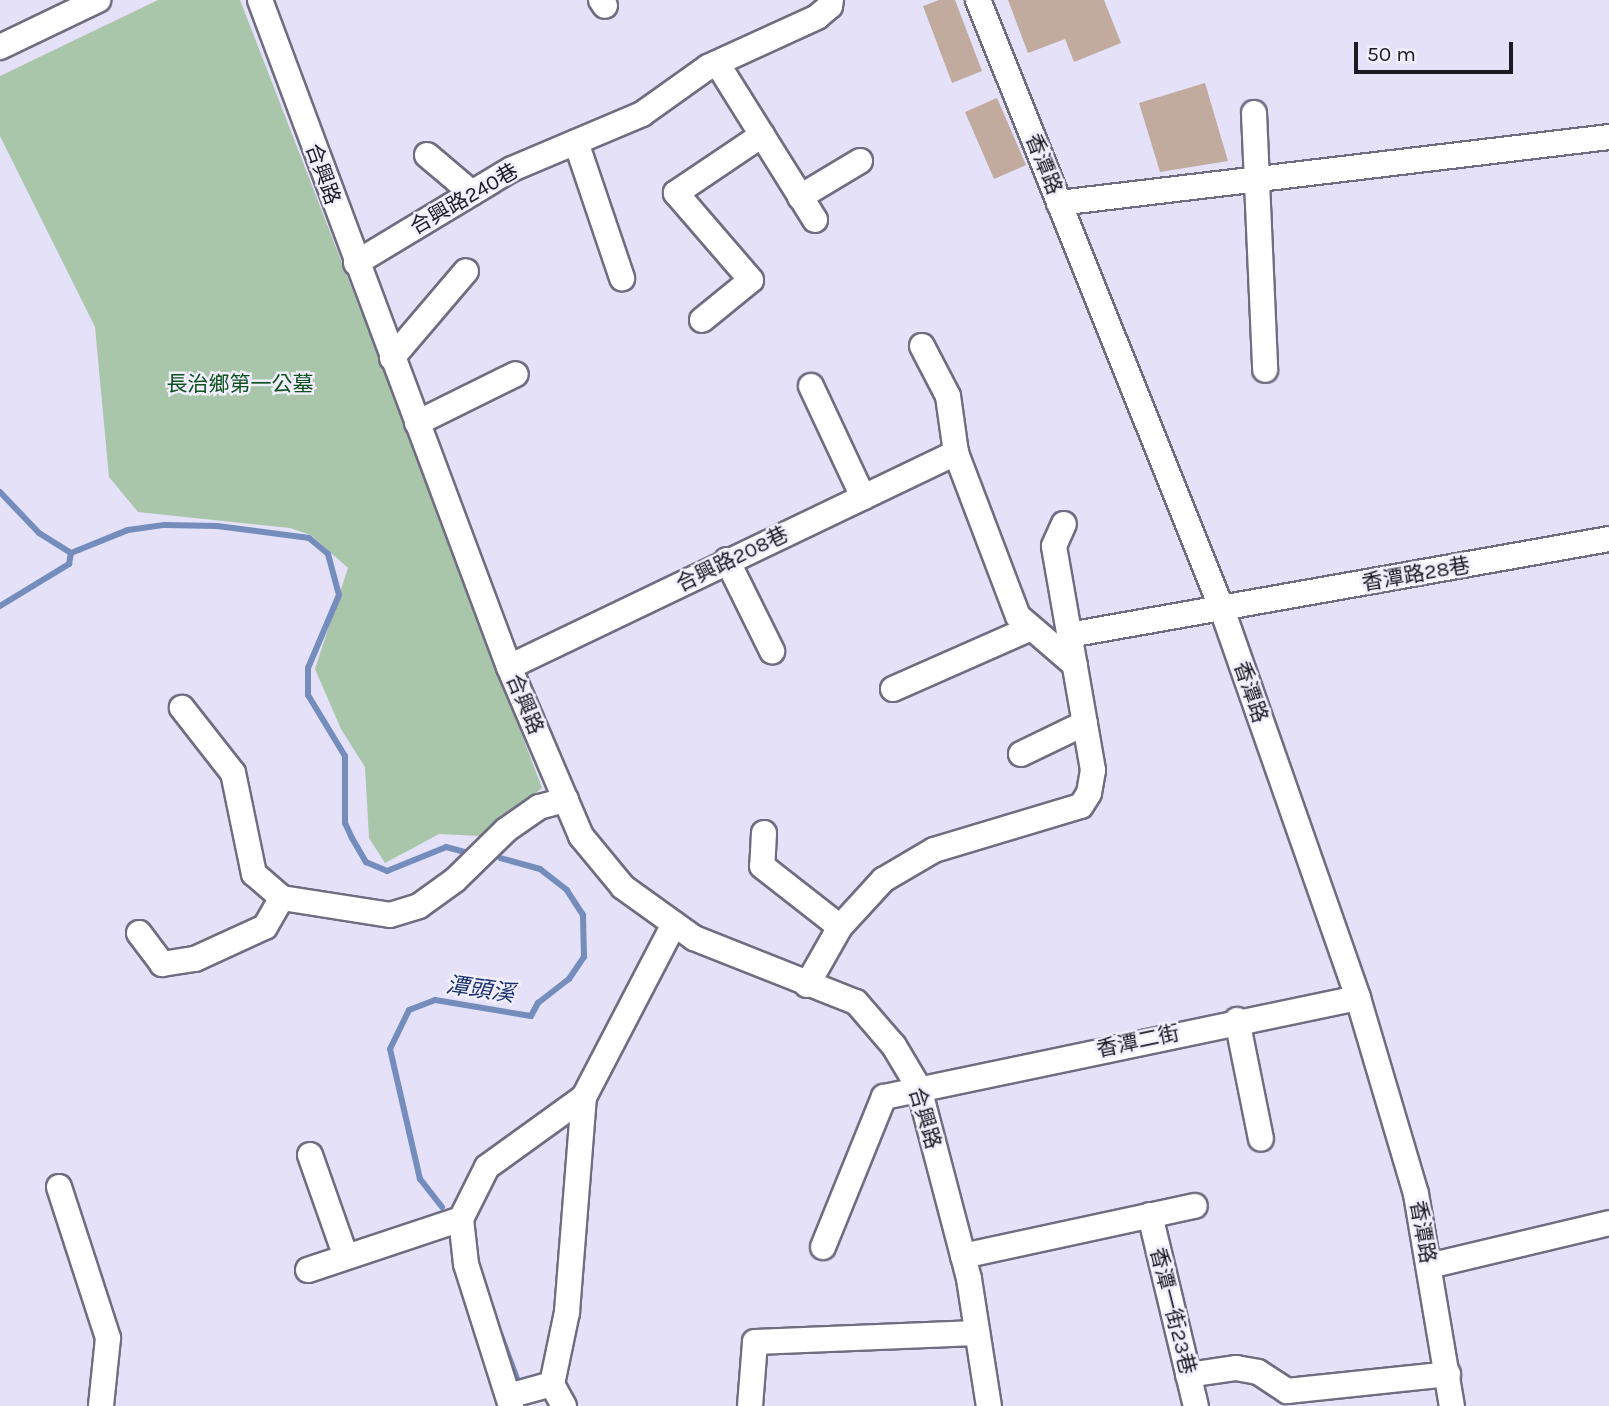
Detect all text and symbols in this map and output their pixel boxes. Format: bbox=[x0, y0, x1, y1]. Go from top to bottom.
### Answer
scale bar bbox=[1357, 28, 1516, 72]
text: 50 m bbox=[1367, 42, 1416, 66]
street label: 香潭路 bbox=[1021, 130, 1067, 198]
street label: 合興路 bbox=[300, 140, 346, 208]
street label: 合興路240巷 bbox=[406, 158, 522, 240]
park label: 長治鄉第一公墓 bbox=[167, 371, 313, 397]
street label: 合興路208巷 bbox=[672, 521, 792, 597]
street label: 香潭路28巷 bbox=[1360, 552, 1472, 596]
street label: 香潭路 bbox=[1229, 658, 1273, 726]
street label: 合興路 bbox=[501, 670, 549, 738]
water label: 潭頭溪 bbox=[444, 972, 516, 1008]
street label: 香潭二街 bbox=[1094, 1020, 1182, 1062]
street label: 合興路 bbox=[904, 1084, 946, 1152]
street label: 香潭路 bbox=[1405, 1199, 1441, 1265]
street label: 香潭一街23巷 bbox=[1145, 1245, 1201, 1377]

